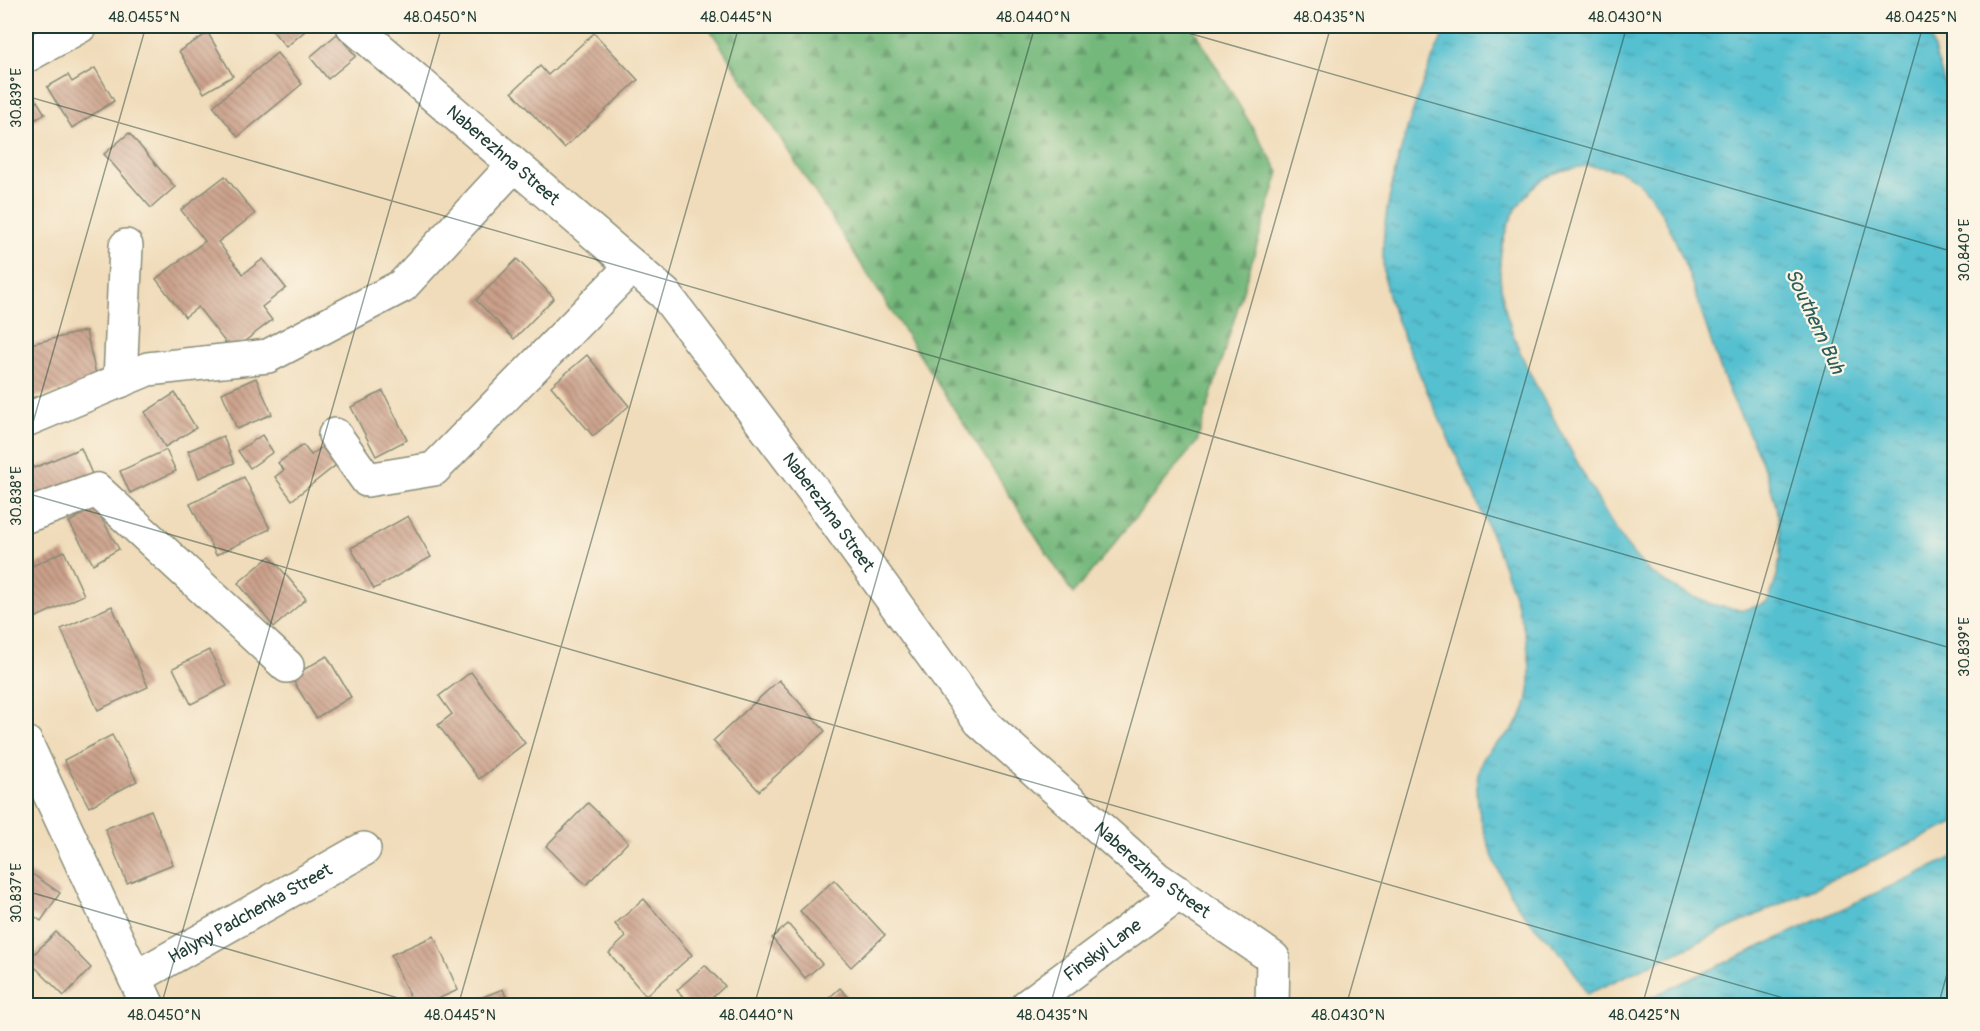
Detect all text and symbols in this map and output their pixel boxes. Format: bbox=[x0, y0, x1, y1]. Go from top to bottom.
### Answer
text: 48.0455°N bbox=[108, 8, 180, 27]
text: 48.0450°N bbox=[403, 8, 477, 27]
text: 48.0445°N bbox=[700, 8, 772, 27]
text: 48.0440°N bbox=[996, 8, 1070, 27]
text: 48.0435°N bbox=[1293, 8, 1365, 27]
text: 48.0430°N bbox=[1588, 8, 1662, 27]
text: 48.0425°N bbox=[1885, 8, 1957, 27]
text: 30.839°E bbox=[7, 68, 26, 128]
street label: Naberezhna Street bbox=[442, 100, 565, 211]
text: 30.840°E bbox=[1955, 218, 1974, 281]
water label: Southern Buh bbox=[1780, 264, 1851, 379]
street label: Naberezhna Street bbox=[777, 448, 880, 577]
text: 30.838°E bbox=[7, 466, 26, 526]
text: 30.839°E bbox=[1955, 617, 1974, 677]
street label: Naberezhna Street bbox=[1089, 817, 1215, 924]
street label: Halyny Padchenka Street bbox=[164, 858, 337, 969]
text: 30.837°E bbox=[7, 863, 26, 923]
street label: Finskyi Lane bbox=[1059, 913, 1146, 986]
text: 48.0450°N bbox=[127, 1006, 201, 1025]
text: 48.0445°N bbox=[424, 1006, 496, 1025]
text: 48.0440°N bbox=[719, 1006, 793, 1025]
text: 48.0435°N bbox=[1016, 1006, 1088, 1025]
text: 48.0430°N bbox=[1311, 1006, 1385, 1025]
text: 48.0425°N bbox=[1608, 1006, 1680, 1025]

